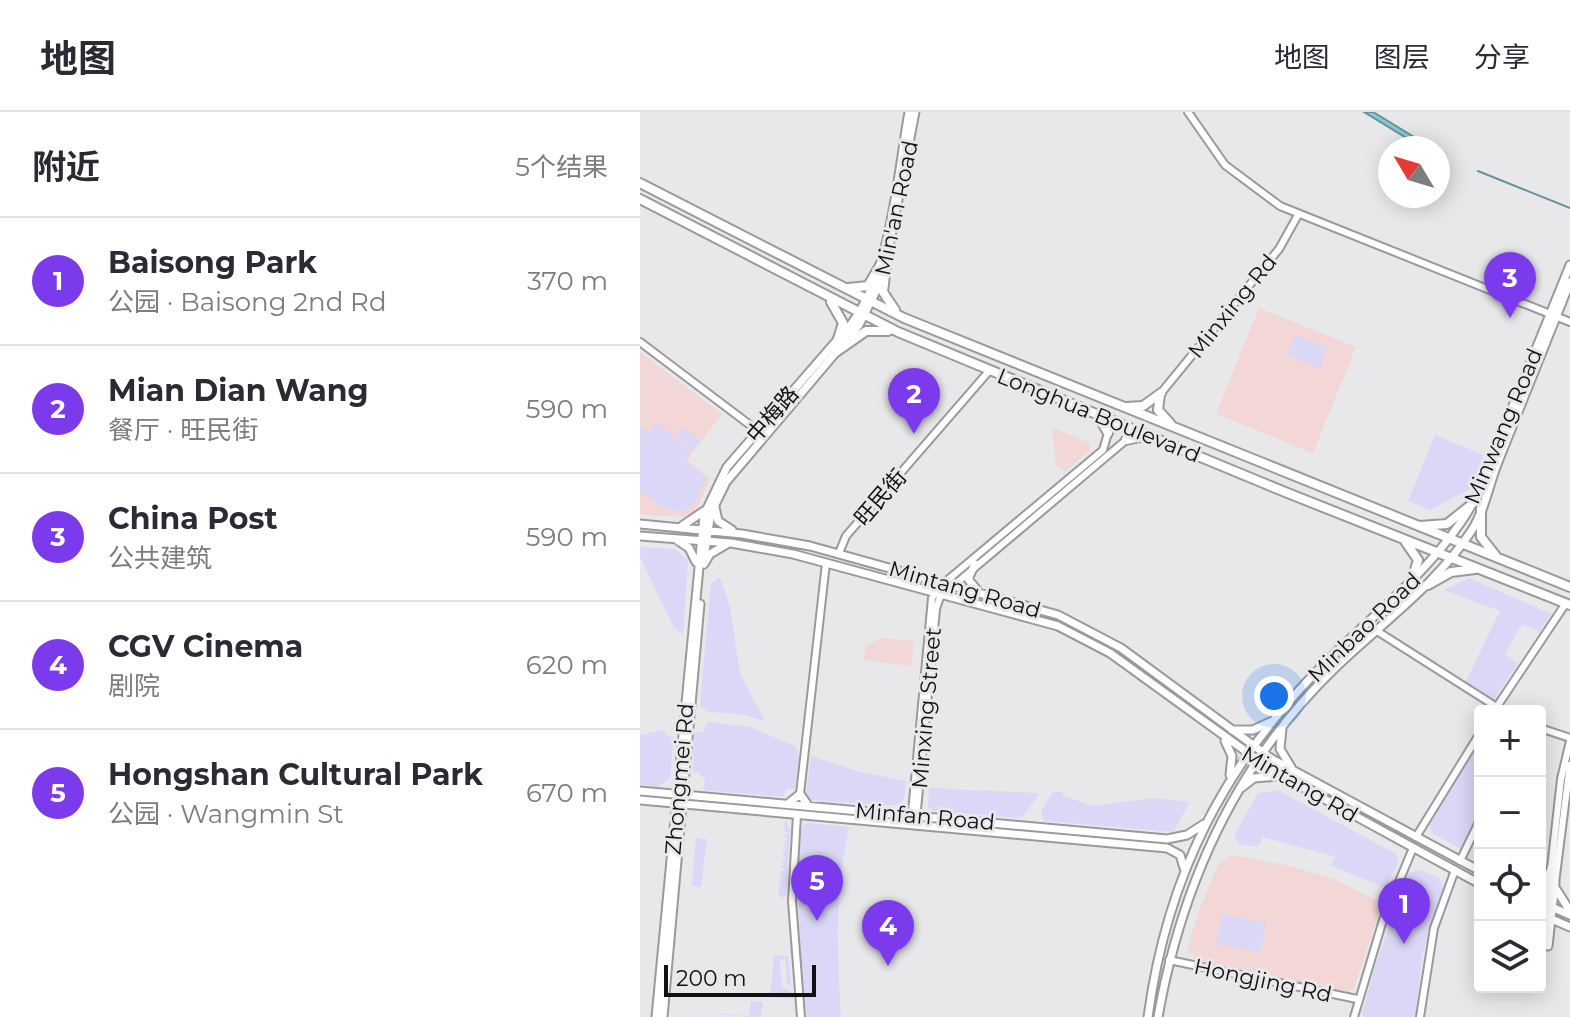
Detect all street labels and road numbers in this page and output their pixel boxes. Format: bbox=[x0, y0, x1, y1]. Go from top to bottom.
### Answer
street label: Min'an Road bbox=[869, 138, 924, 278]
street label: Minxing Rd bbox=[1182, 249, 1283, 364]
street label: Minwang Road bbox=[1458, 344, 1548, 508]
street label: Longhua Boulevard bbox=[993, 362, 1204, 469]
street label: 中梅路 bbox=[741, 381, 804, 448]
street label: 旺民街 bbox=[849, 464, 912, 531]
street label: Mintang Road bbox=[886, 555, 1044, 624]
street label: Minbao Road bbox=[1302, 567, 1426, 688]
street label: Minxing Street bbox=[906, 626, 947, 790]
street label: Zhongmei Rd bbox=[659, 702, 700, 856]
street label: Mintang Rd bbox=[1237, 740, 1363, 829]
street label: Minfan Road bbox=[854, 797, 996, 836]
street label: Hongjing Rd bbox=[1192, 953, 1334, 1008]

